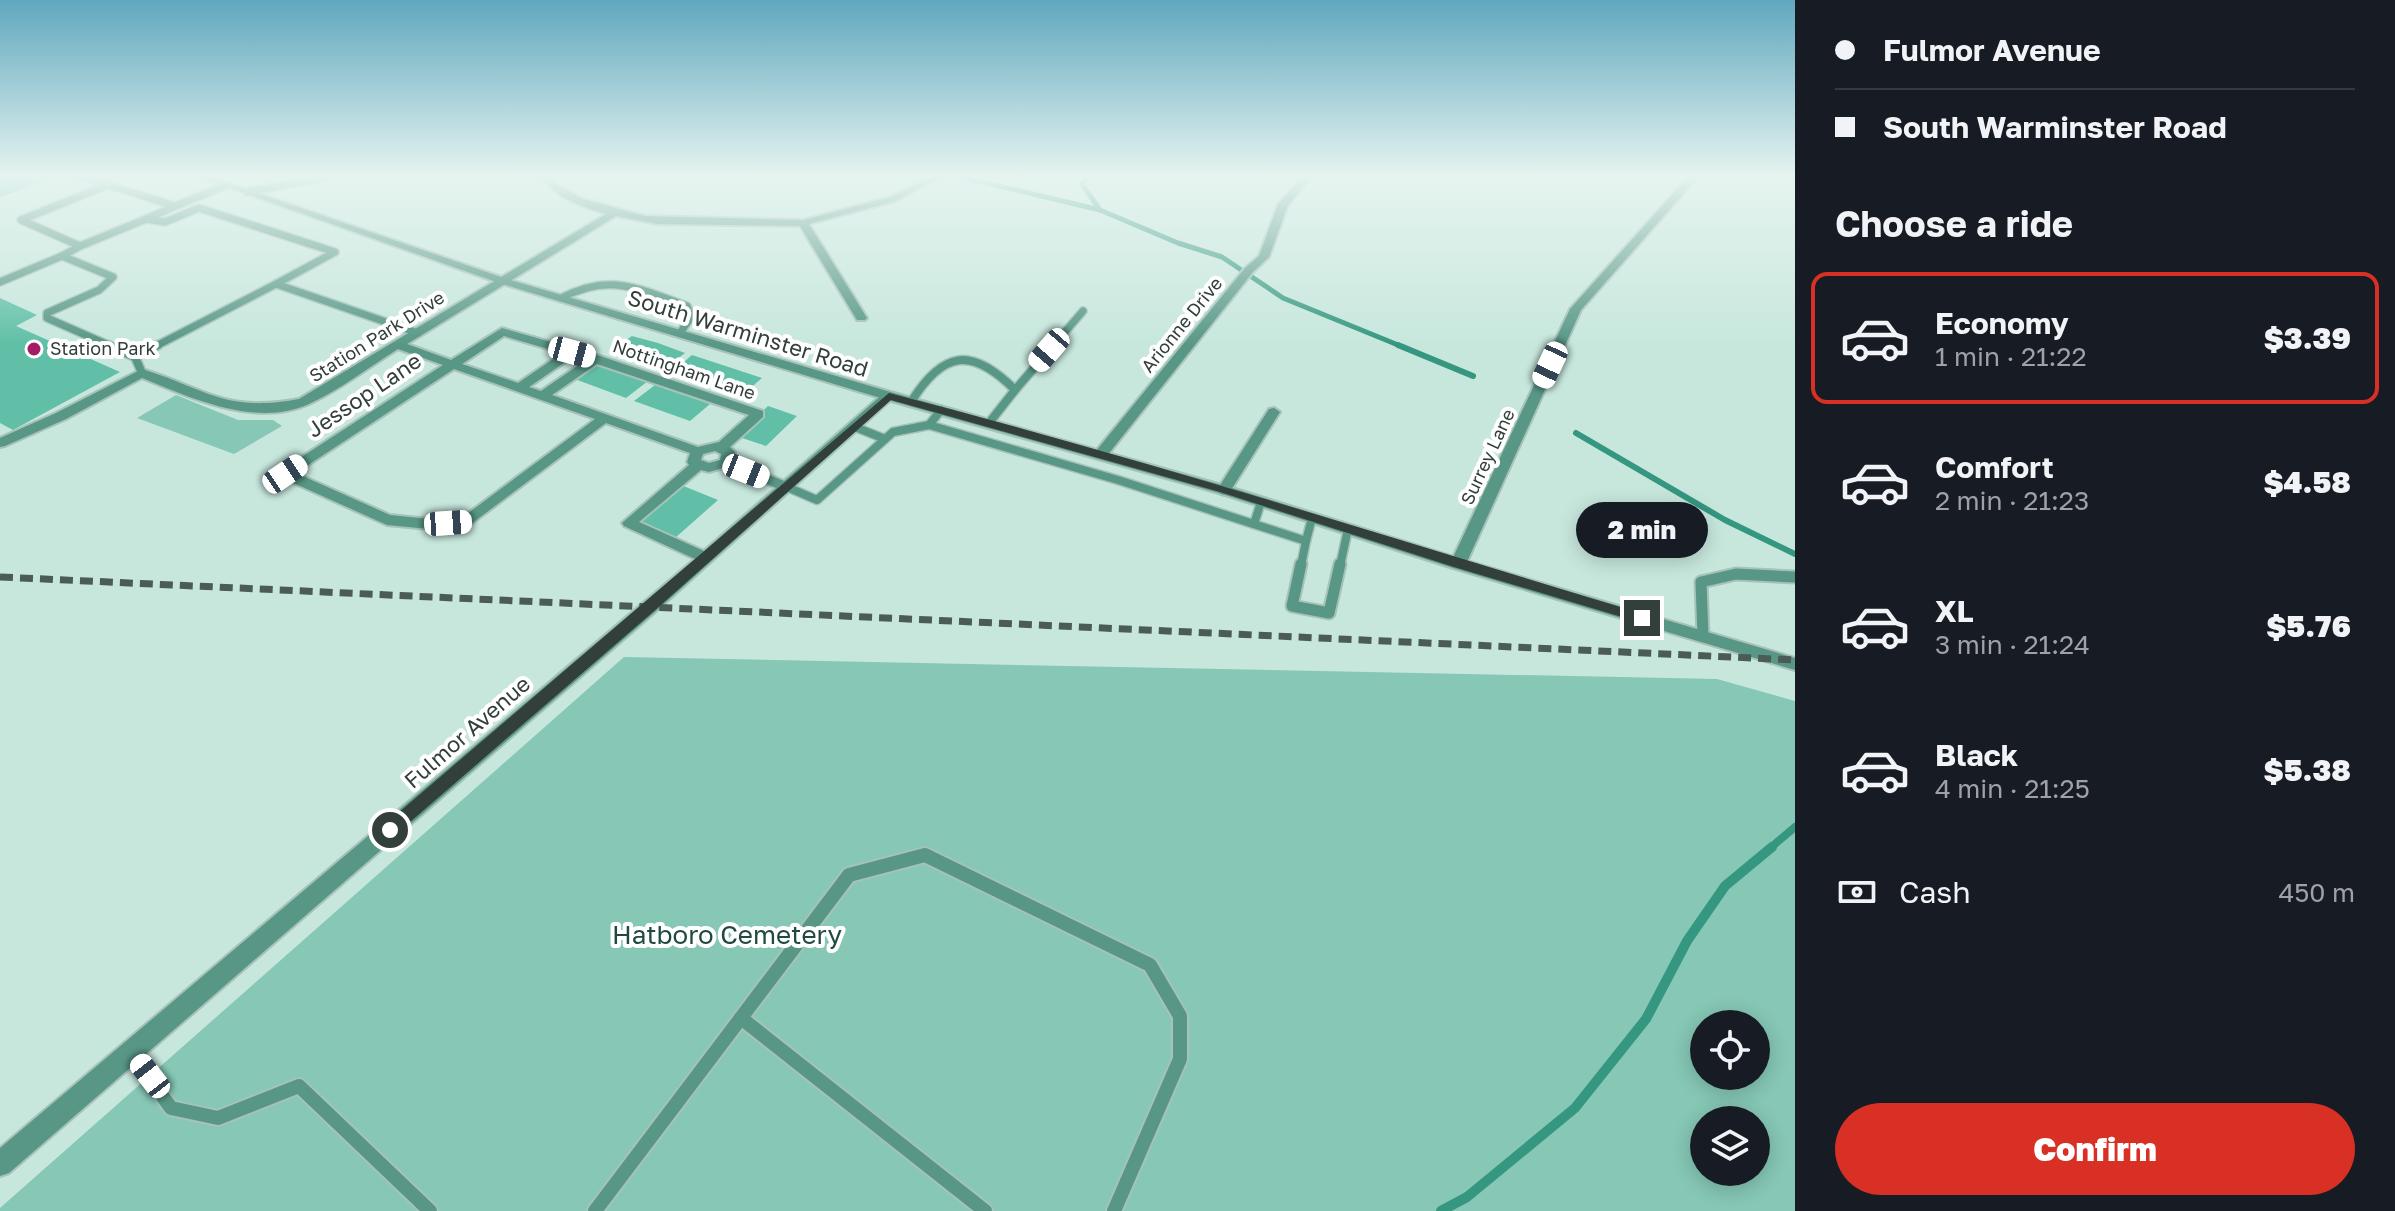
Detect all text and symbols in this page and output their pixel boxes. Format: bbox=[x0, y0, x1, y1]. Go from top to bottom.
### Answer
text: Fulmor Avenue bbox=[1883, 32, 2101, 68]
text: South Warminster Road bbox=[1883, 109, 2227, 145]
text: Choose a ride bbox=[1835, 202, 2073, 245]
street label: Arionne Drive bbox=[1136, 272, 1226, 377]
street label: South Warminster Road bbox=[625, 283, 872, 382]
street label: Station Park Drive bbox=[305, 286, 448, 387]
icon: car bbox=[1839, 302, 1911, 374]
text: Economy bbox=[1935, 305, 2069, 341]
text: $3.39 bbox=[2264, 320, 2351, 356]
car bbox=[1024, 324, 1074, 376]
car bbox=[546, 334, 598, 370]
street label: Nottingham Lane bbox=[610, 334, 759, 404]
place label: Station Park bbox=[50, 337, 156, 359]
car bbox=[1529, 338, 1571, 392]
marker: Station Park bbox=[25, 340, 43, 358]
text: 1 min · 21:22 bbox=[1935, 341, 2087, 372]
street label: Jessop Lane bbox=[301, 346, 426, 443]
street label: Surrey Lane bbox=[1455, 405, 1519, 508]
icon: car bbox=[1839, 446, 1911, 518]
text: Comfort bbox=[1935, 449, 2054, 485]
car bbox=[258, 451, 312, 497]
car bbox=[719, 451, 773, 491]
text: $4.58 bbox=[2263, 464, 2351, 500]
text: 2 min · 21:23 bbox=[1935, 485, 2089, 516]
callout: 2 min bbox=[1576, 502, 1708, 558]
car bbox=[423, 509, 473, 537]
text: 2 min bbox=[1608, 514, 1676, 545]
icon: car bbox=[1839, 590, 1911, 662]
text: XL bbox=[1935, 593, 1974, 629]
route end bbox=[1624, 600, 1660, 636]
text: $5.76 bbox=[2266, 608, 2351, 644]
text: 3 min · 21:24 bbox=[1935, 629, 2090, 660]
street label: Fulmor Avenue bbox=[398, 670, 535, 794]
icon: car bbox=[1839, 734, 1911, 806]
text: Black bbox=[1935, 737, 2018, 773]
text: $5.38 bbox=[2264, 752, 2351, 788]
text: 4 min · 21:25 bbox=[1935, 773, 2090, 804]
route start bbox=[372, 812, 408, 848]
icon: cash bbox=[1835, 870, 1879, 914]
text: Cash bbox=[1899, 874, 1971, 910]
text: 450 m bbox=[2278, 877, 2355, 908]
park label: Hatboro Cemetery bbox=[612, 919, 842, 950]
map controls bbox=[1690, 1010, 1770, 1186]
button: locate bbox=[1690, 1010, 1770, 1090]
car bbox=[126, 1050, 174, 1102]
button: Confirm bbox=[1835, 1103, 2355, 1195]
button: layers bbox=[1690, 1106, 1770, 1186]

